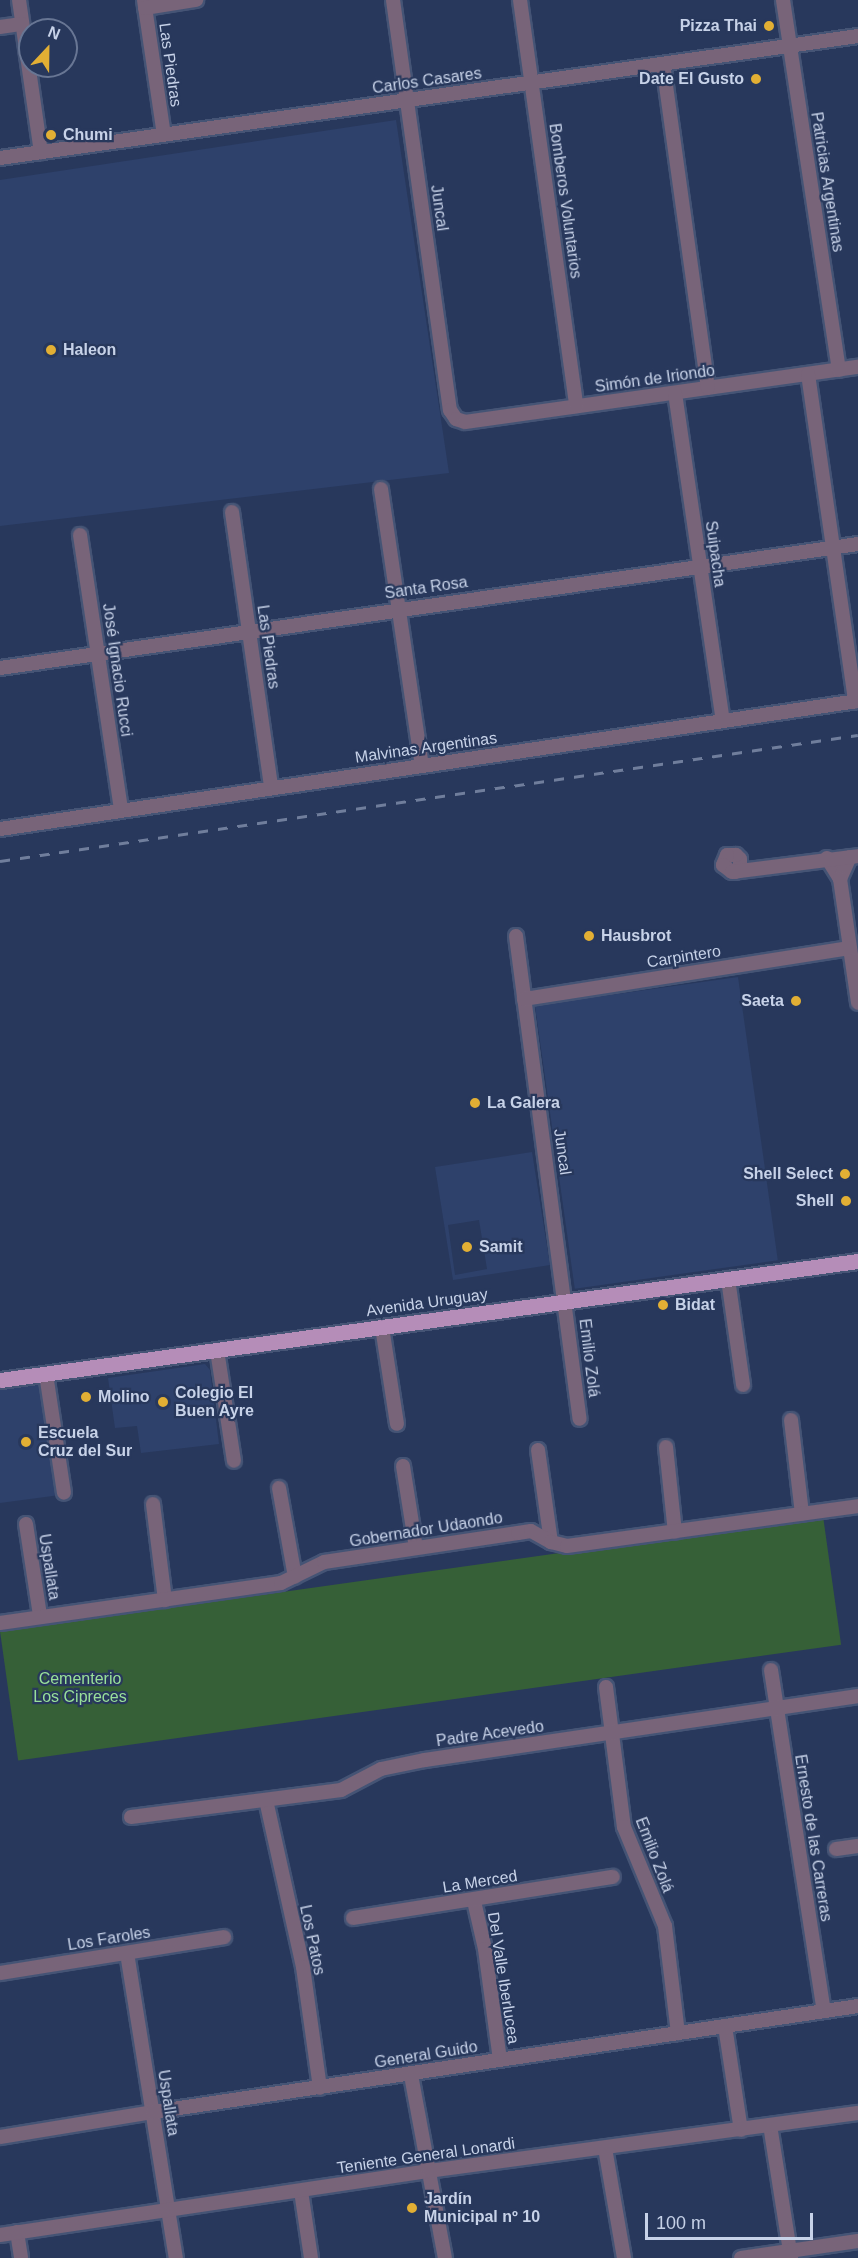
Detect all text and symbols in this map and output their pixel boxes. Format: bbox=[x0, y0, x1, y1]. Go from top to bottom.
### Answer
place label: Pizza Thai bbox=[680, 16, 757, 36]
north arrow bbox=[18, 18, 78, 78]
marker: Pizza Thai bbox=[762, 19, 776, 33]
street label: Las Piedras bbox=[155, 22, 185, 108]
text: N bbox=[46, 23, 63, 43]
street label: Carlos Casares bbox=[371, 64, 483, 98]
place label: Date El Gusto bbox=[639, 69, 744, 89]
marker: Date El Gusto bbox=[749, 72, 763, 86]
street label: Patricias Argentinas bbox=[806, 110, 848, 254]
street label: Bomberos Voluntarios bbox=[545, 122, 585, 280]
place label: Chumi bbox=[63, 125, 113, 145]
marker: Chumi bbox=[44, 128, 58, 142]
street label: Juncal bbox=[426, 184, 452, 232]
place label: Haleon bbox=[63, 340, 116, 360]
marker: Haleon bbox=[44, 343, 58, 357]
street label: Simón de Iriondo bbox=[594, 361, 716, 397]
street label: Suipacha bbox=[701, 520, 729, 588]
street label: Santa Rosa bbox=[383, 573, 469, 603]
street label: José Ignacio Rucci bbox=[98, 602, 136, 738]
street label: Las Piedras bbox=[253, 604, 283, 690]
street label: Malvinas Argentinas bbox=[353, 728, 499, 768]
place label: Hausbrot bbox=[601, 926, 671, 946]
marker: Hausbrot bbox=[582, 929, 596, 943]
street label: Carpintero bbox=[646, 942, 722, 972]
place label: Saeta bbox=[741, 991, 784, 1011]
marker: Saeta bbox=[789, 994, 803, 1008]
place label: La Galera bbox=[487, 1093, 560, 1113]
marker: La Galera bbox=[468, 1096, 482, 1110]
street label: Juncal bbox=[549, 1128, 575, 1176]
place label: Shell Select bbox=[743, 1164, 833, 1184]
marker: Shell Select bbox=[838, 1167, 852, 1181]
place label: Shell bbox=[796, 1191, 834, 1211]
marker: Shell bbox=[839, 1194, 853, 1208]
place label: Samit bbox=[479, 1237, 523, 1257]
marker: Samit bbox=[460, 1240, 474, 1254]
street label: Avenida Uruguay bbox=[365, 1285, 489, 1321]
place label: Bidat bbox=[675, 1295, 715, 1315]
marker: Bidat bbox=[656, 1298, 670, 1312]
street label: Emilio Zolá bbox=[575, 1318, 603, 1398]
place label: Colegio El Buen Ayre bbox=[175, 1383, 254, 1421]
place label: Molino bbox=[98, 1387, 150, 1407]
marker: Molino bbox=[79, 1390, 93, 1404]
marker: Colegio El Buen Ayre bbox=[156, 1395, 170, 1409]
place label: Escuela Cruz del Sur bbox=[38, 1423, 132, 1461]
marker: Escuela Cruz del Sur bbox=[19, 1435, 33, 1449]
street label: Gobernador Udaondo bbox=[348, 1508, 504, 1552]
street label: Uspallata bbox=[34, 1533, 64, 1601]
park label: Cementerio Los Cipreces bbox=[33, 1669, 127, 1707]
street label: Padre Acevedo bbox=[434, 1717, 546, 1751]
street label: Ernesto de las Carreras bbox=[790, 1753, 836, 1923]
street label: Emilio Zolá bbox=[631, 1815, 677, 1895]
street label: La Merced bbox=[441, 1867, 519, 1897]
street label: Los Patos bbox=[295, 1903, 329, 1977]
street label: Del Valle Iberlucea bbox=[483, 1911, 523, 2045]
street label: Los Faroles bbox=[66, 1923, 152, 1955]
street label: General Guido bbox=[373, 2037, 479, 2073]
street label: Uspallata bbox=[153, 2069, 183, 2137]
street label: Teniente General Lonardi bbox=[336, 2134, 516, 2178]
place label: Jardín Municipal nº 10 bbox=[424, 2189, 540, 2227]
marker: Jardín Municipal nº 10 bbox=[405, 2201, 419, 2215]
scale bar bbox=[648, 2201, 816, 2239]
text: 100 m bbox=[656, 2213, 706, 2233]

